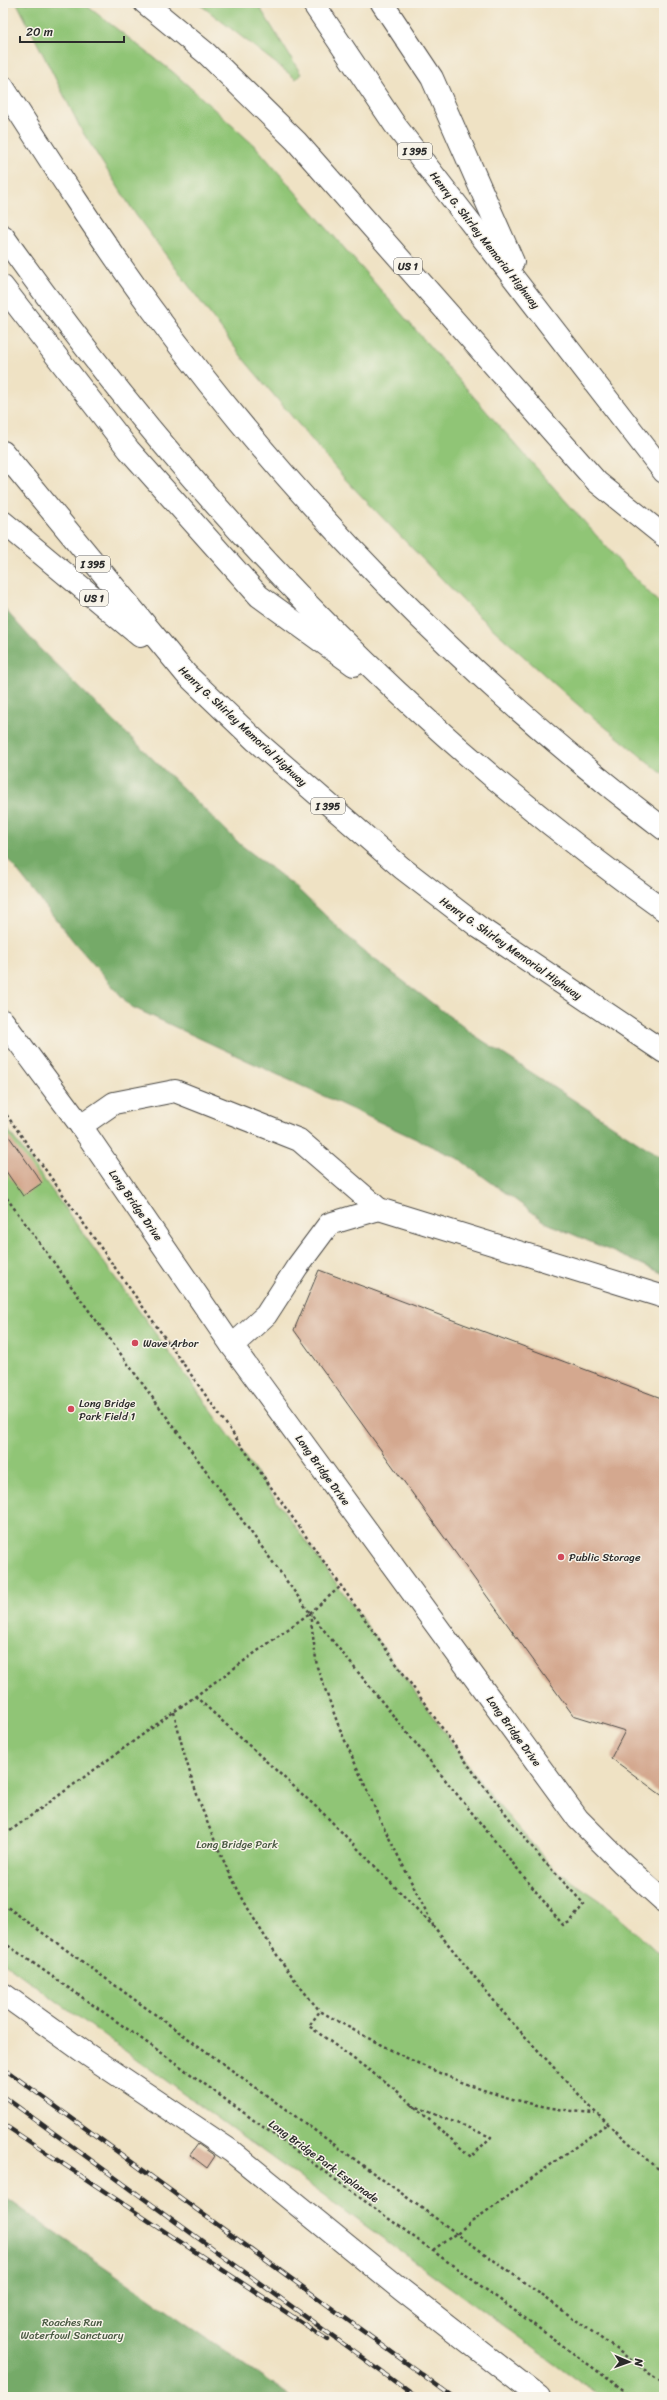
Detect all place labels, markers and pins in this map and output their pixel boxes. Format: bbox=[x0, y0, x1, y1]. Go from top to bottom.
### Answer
place label: Wave Arbor bbox=[143, 1334, 200, 1353]
marker: Wave Arbor bbox=[130, 1338, 140, 1348]
place label: Long Bridge Park Field 1 bbox=[79, 1394, 136, 1426]
marker: Long Bridge Park Field 1 bbox=[66, 1404, 76, 1414]
place label: Public Storage bbox=[569, 1548, 641, 1567]
marker: Public Storage bbox=[556, 1552, 566, 1562]

